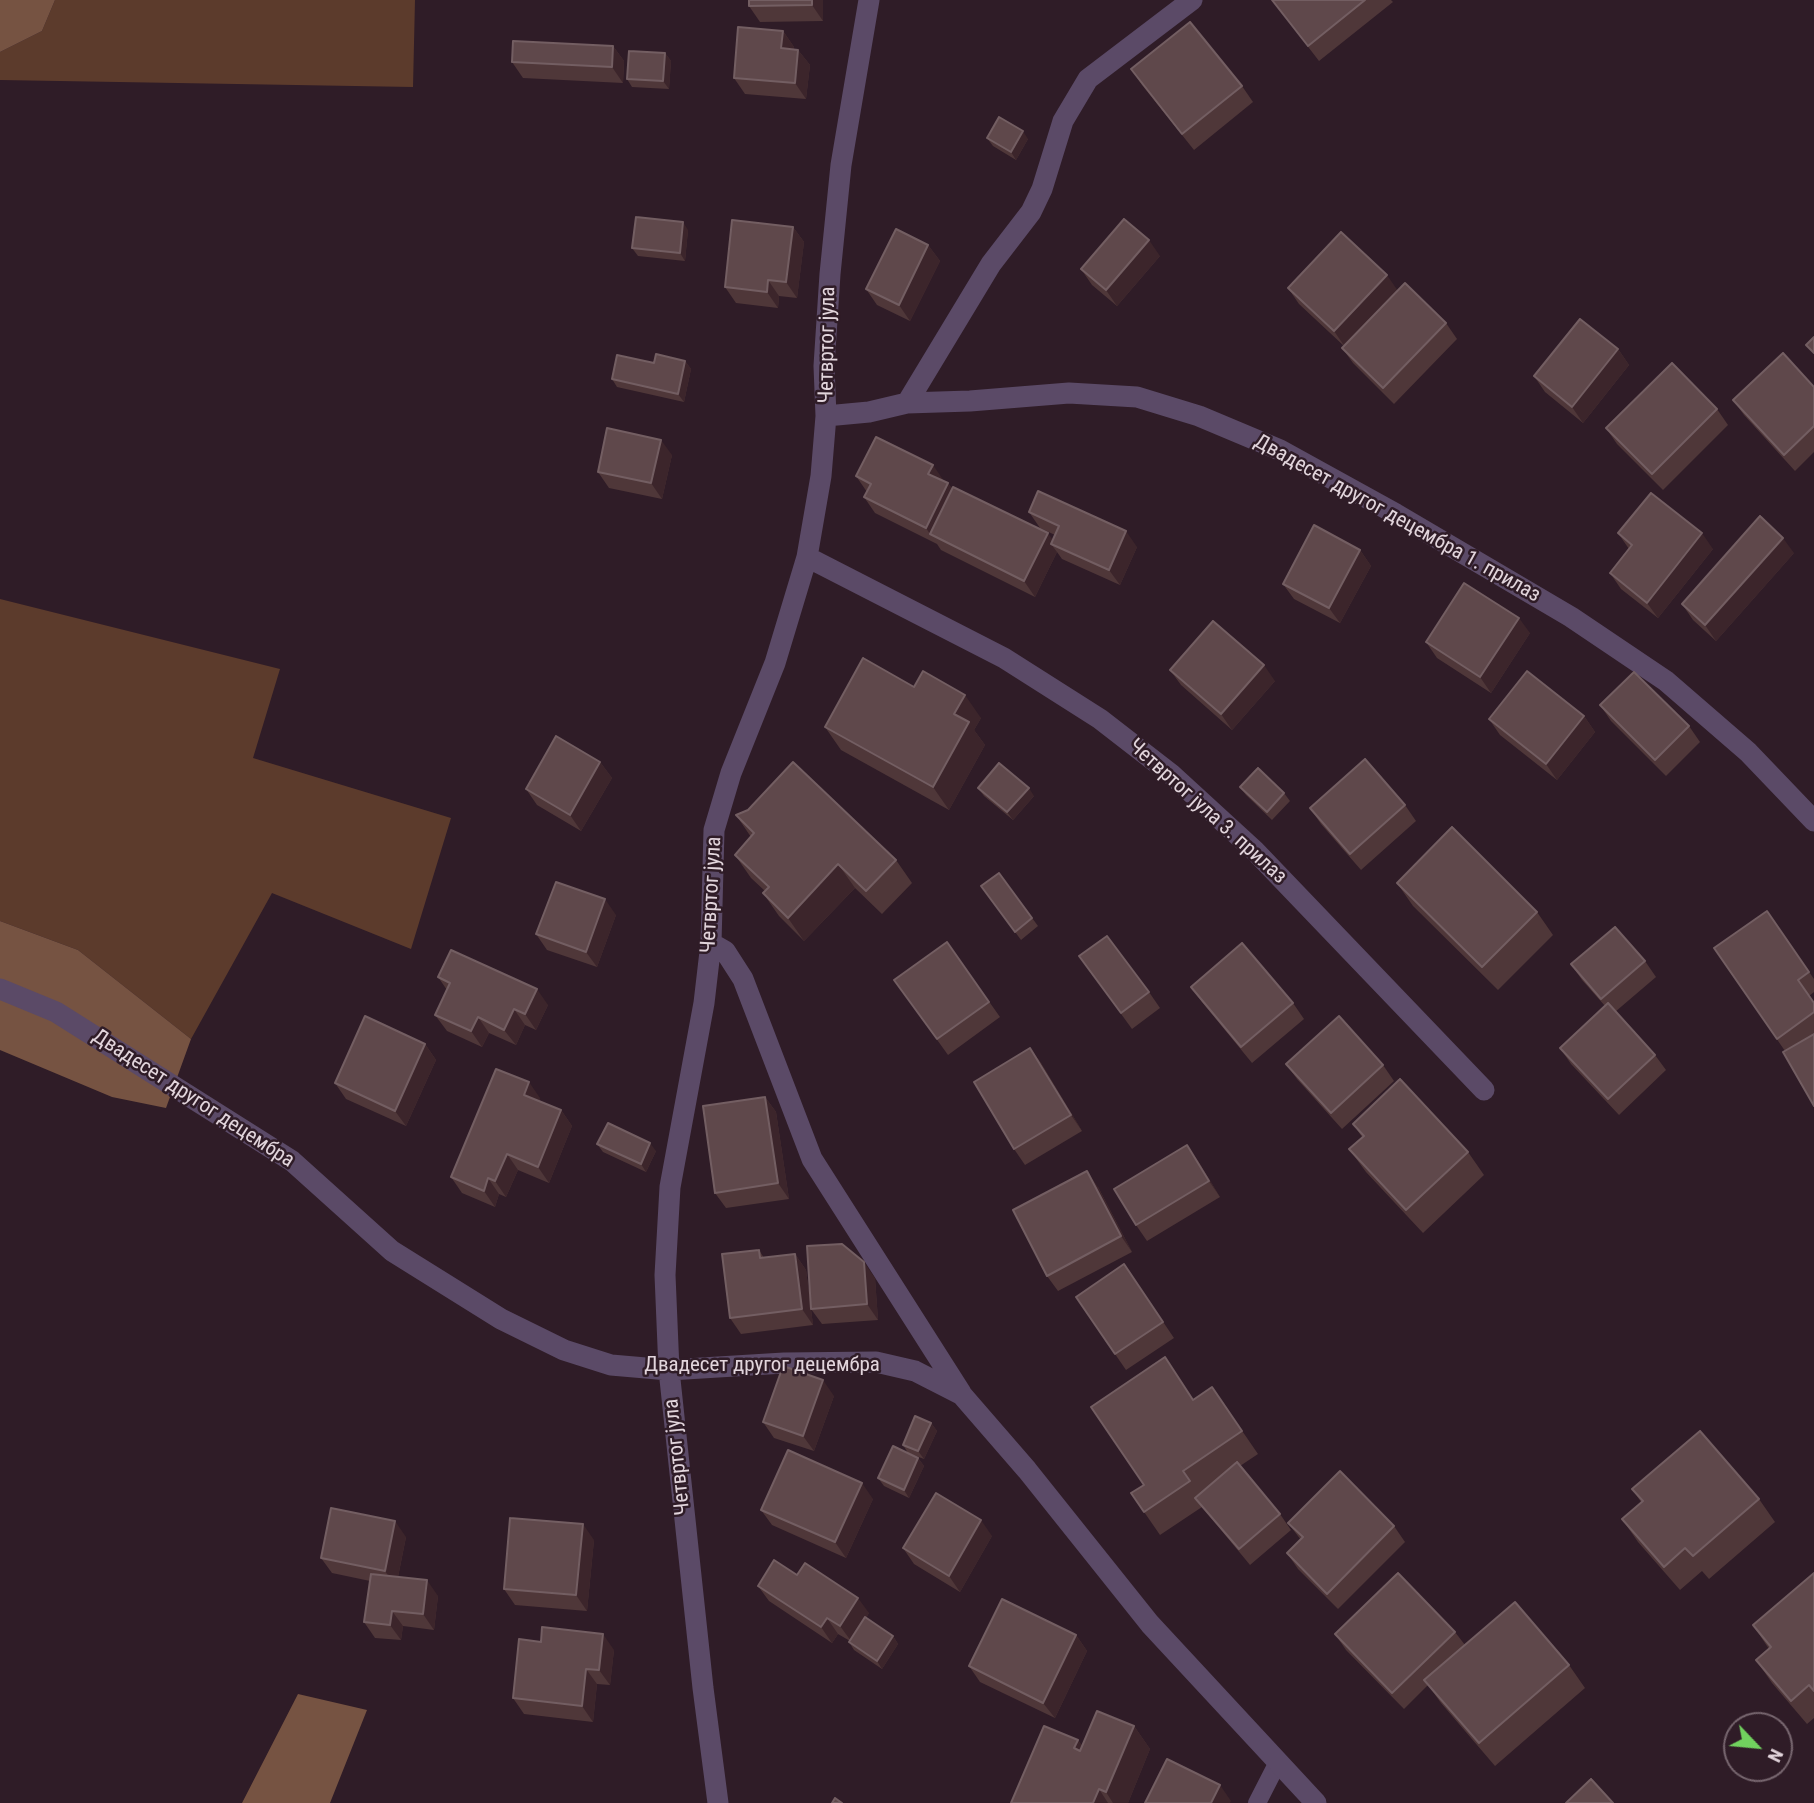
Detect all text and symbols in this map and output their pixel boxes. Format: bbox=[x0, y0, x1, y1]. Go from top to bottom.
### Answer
street label: Четвртог јула bbox=[814, 286, 842, 404]
street label: Двадесет другог децембра 1. прилаз bbox=[1250, 430, 1544, 608]
street label: Четвртог јула 3. прилаз bbox=[1123, 734, 1291, 890]
street label: Четвртог јула bbox=[696, 836, 728, 954]
street label: Двадесет другог децембра bbox=[87, 1024, 299, 1174]
street label: Двадесет другог децембра bbox=[644, 1353, 880, 1379]
street label: Четвртог јула bbox=[659, 1398, 697, 1516]
north arrow bbox=[1723, 1712, 1793, 1782]
text: N bbox=[1763, 1745, 1788, 1766]

